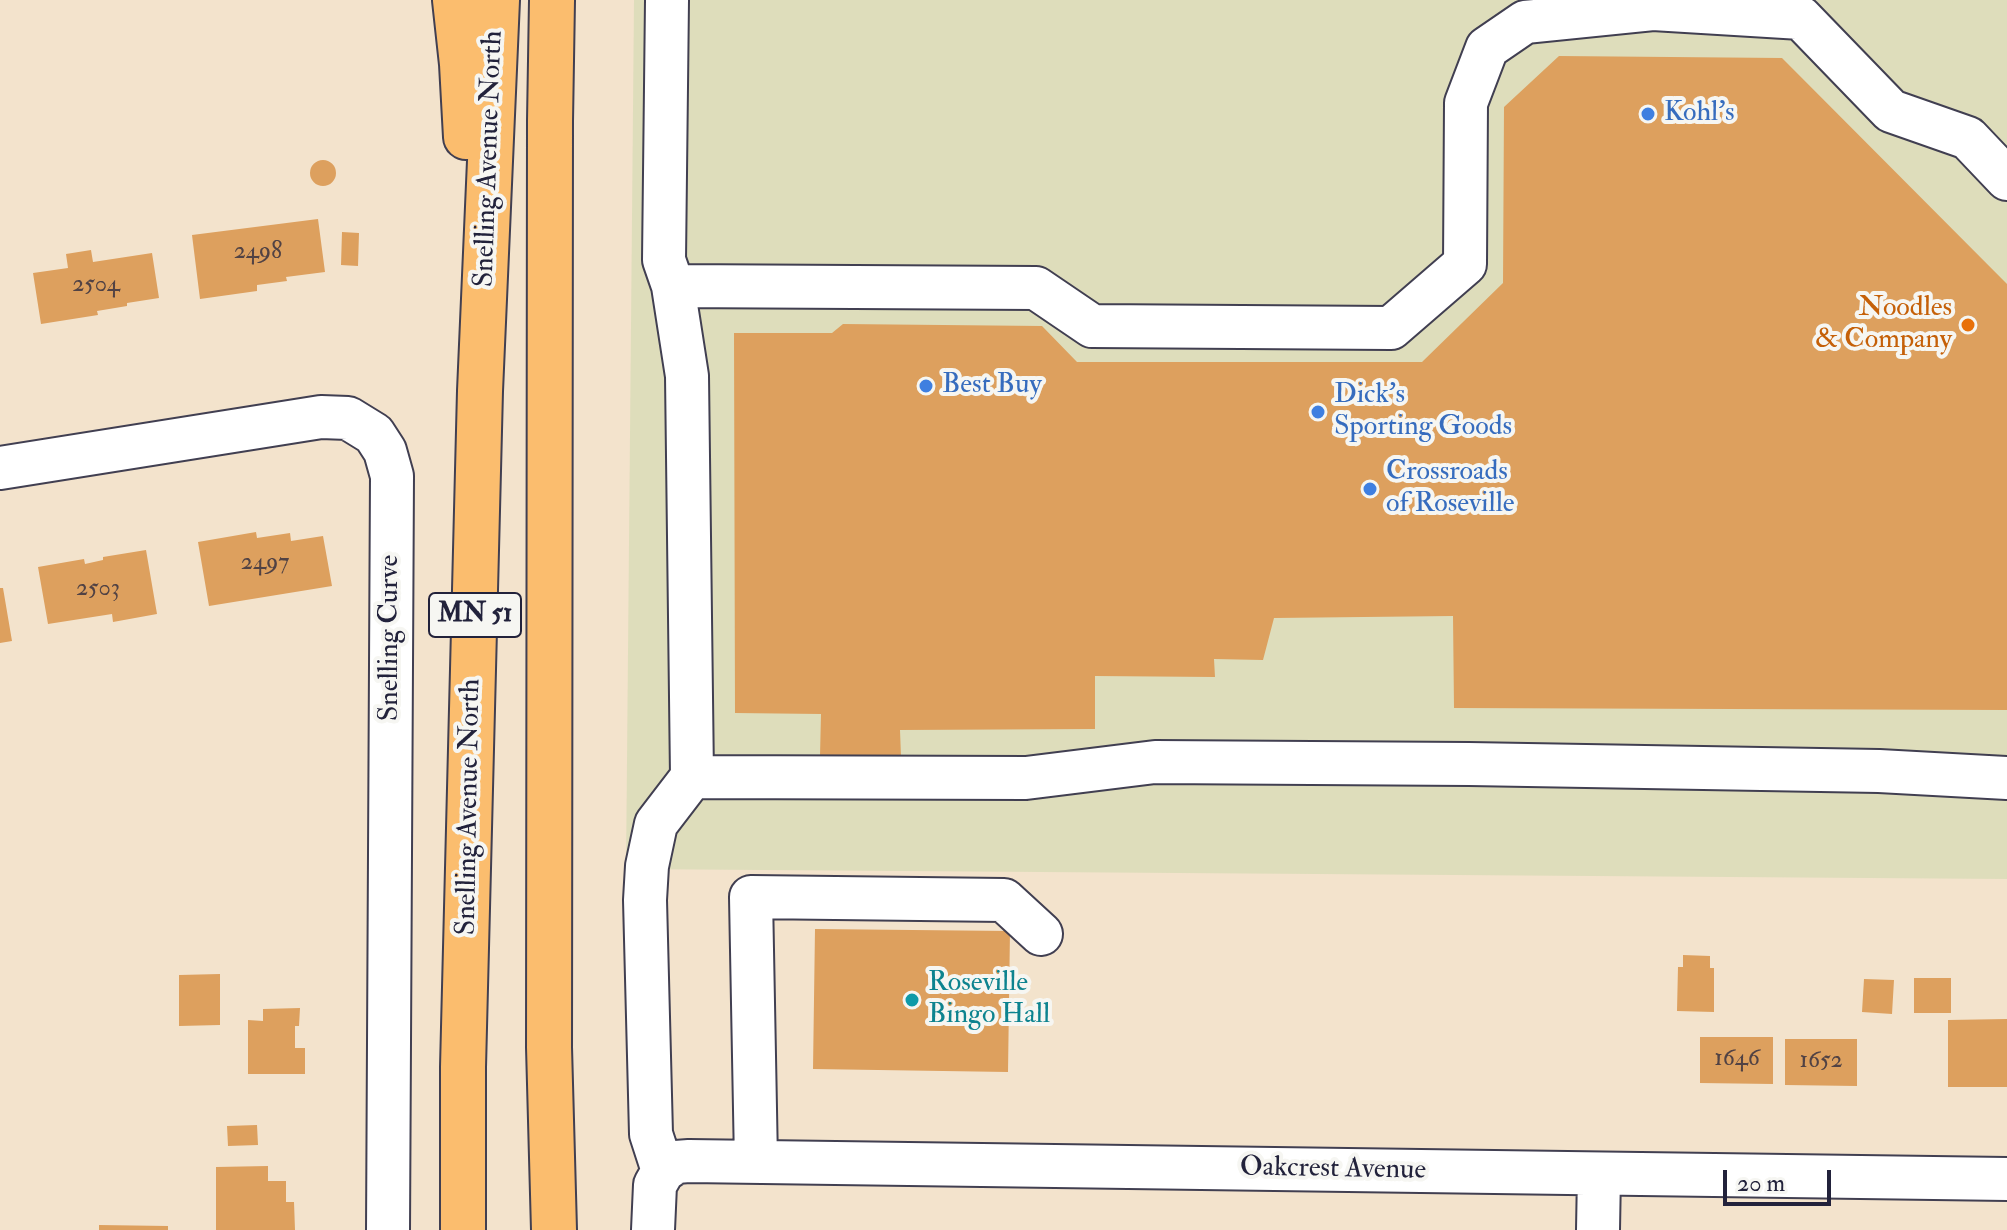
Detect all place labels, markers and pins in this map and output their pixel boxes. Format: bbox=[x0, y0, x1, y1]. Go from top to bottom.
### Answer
place label: Kohl's bbox=[1664, 97, 1735, 131]
marker: Kohl's bbox=[1639, 105, 1657, 123]
place label: Noodles & Company bbox=[1815, 292, 1952, 358]
marker: Noodles & Company bbox=[1959, 316, 1977, 334]
place label: Best Buy bbox=[942, 369, 1042, 403]
marker: Best Buy bbox=[917, 377, 935, 395]
place label: Dick's Sporting Goods bbox=[1334, 379, 1512, 445]
marker: Dick's Sporting Goods bbox=[1309, 403, 1327, 421]
place label: Crossroads of Roseville bbox=[1386, 456, 1514, 522]
marker: Crossroads of Roseville bbox=[1361, 480, 1379, 498]
place label: Roseville Bingo Hall bbox=[928, 967, 1050, 1033]
marker: Roseville Bingo Hall bbox=[903, 991, 921, 1009]

